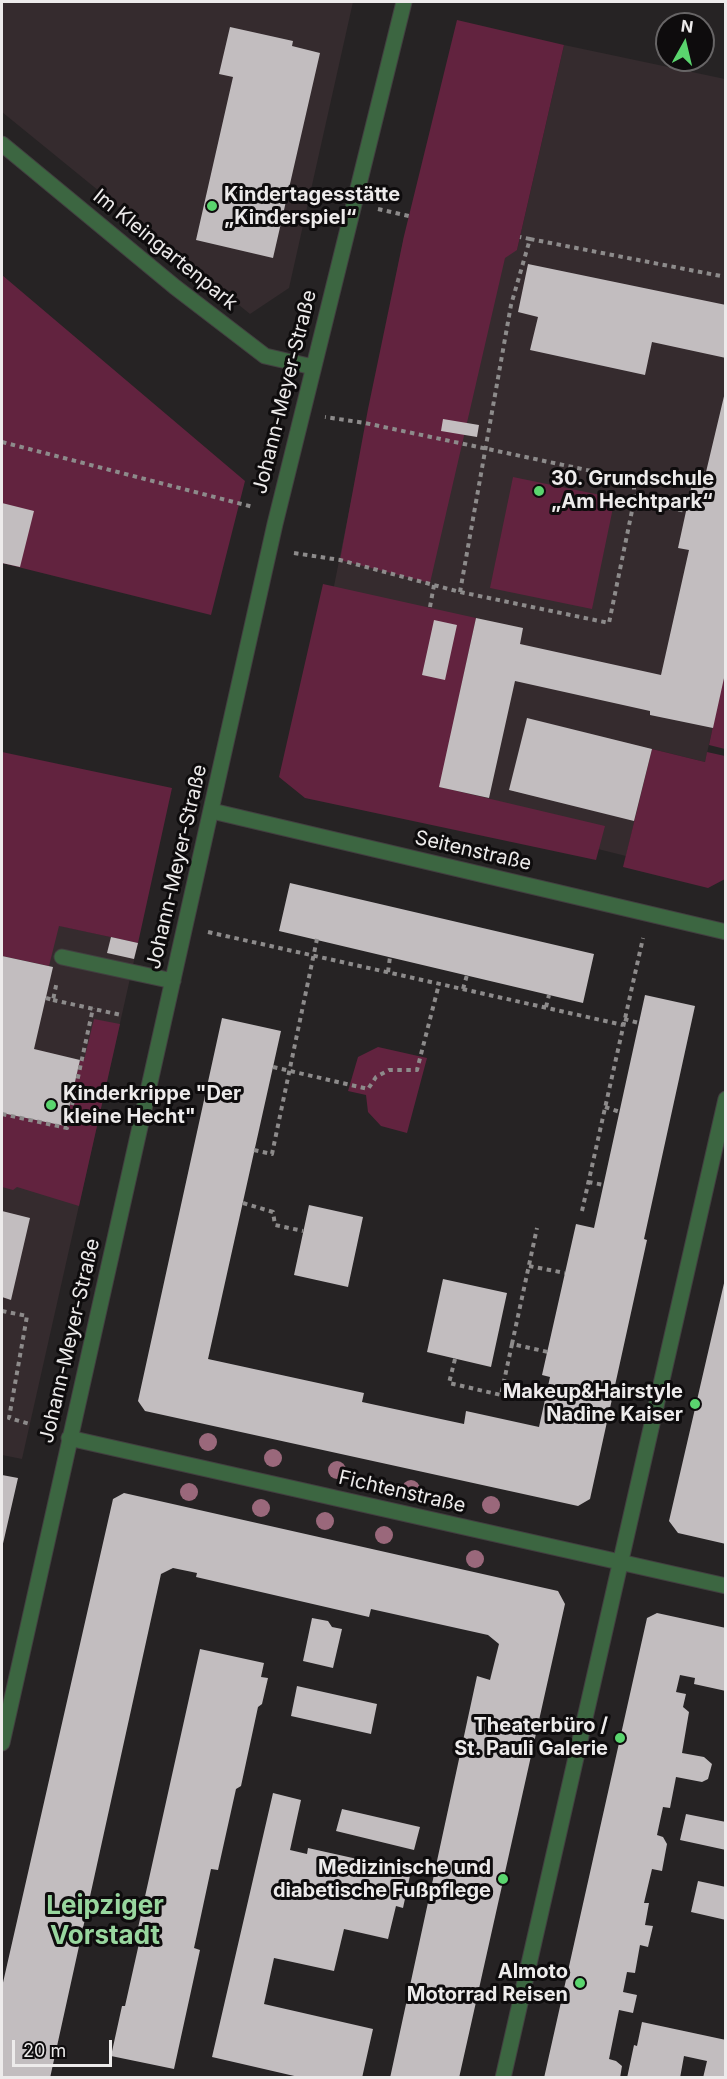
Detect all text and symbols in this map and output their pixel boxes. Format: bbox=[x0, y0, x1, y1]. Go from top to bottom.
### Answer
north arrow bbox=[655, 12, 715, 72]
text: N bbox=[680, 15, 695, 37]
place label: Kindertagesstätte „Kinderspiel“ bbox=[224, 183, 400, 230]
street label: Im Kleingartenpark bbox=[88, 184, 242, 316]
marker: Kindertagesstätte „Kinderspiel“ bbox=[205, 199, 219, 213]
street label: Johann-Meyer-Straße bbox=[248, 288, 322, 496]
place label: 30. Grundschule „Am Hechtpark“ bbox=[551, 467, 714, 514]
marker: 30. Grundschule „Am Hechtpark“ bbox=[532, 484, 546, 498]
street label: Johann-Meyer-Straße bbox=[142, 762, 212, 972]
street label: Seitenstraße bbox=[412, 826, 534, 876]
place label: Kinderkrippe "Der kleine Hecht" bbox=[63, 1082, 241, 1129]
marker: Kinderkrippe "Der kleine Hecht" bbox=[44, 1098, 58, 1112]
street label: Johann-Meyer-Straße bbox=[35, 1236, 105, 1446]
place label: Makeup&Hairstyle Nadine Kaiser bbox=[503, 1380, 683, 1427]
marker: Makeup&Hairstyle Nadine Kaiser bbox=[688, 1397, 702, 1411]
street label: Fichtenstraße bbox=[336, 1466, 468, 1518]
place label: Theaterbüro / St. Pauli Galerie bbox=[454, 1714, 608, 1761]
marker: Theaterbüro / St. Pauli Galerie bbox=[613, 1731, 627, 1745]
place label: Medizinische und diabetische Fußpflege bbox=[273, 1856, 491, 1903]
marker: Medizinische und diabetische Fußpflege bbox=[496, 1872, 510, 1886]
district label: Leipziger Vorstadt bbox=[46, 1890, 164, 1952]
place label: Almoto Motorrad Reisen bbox=[407, 1960, 568, 2007]
marker: Almoto Motorrad Reisen bbox=[573, 1976, 587, 1990]
scale bar bbox=[15, 2028, 116, 2066]
text: 20 m bbox=[23, 2040, 66, 2061]

